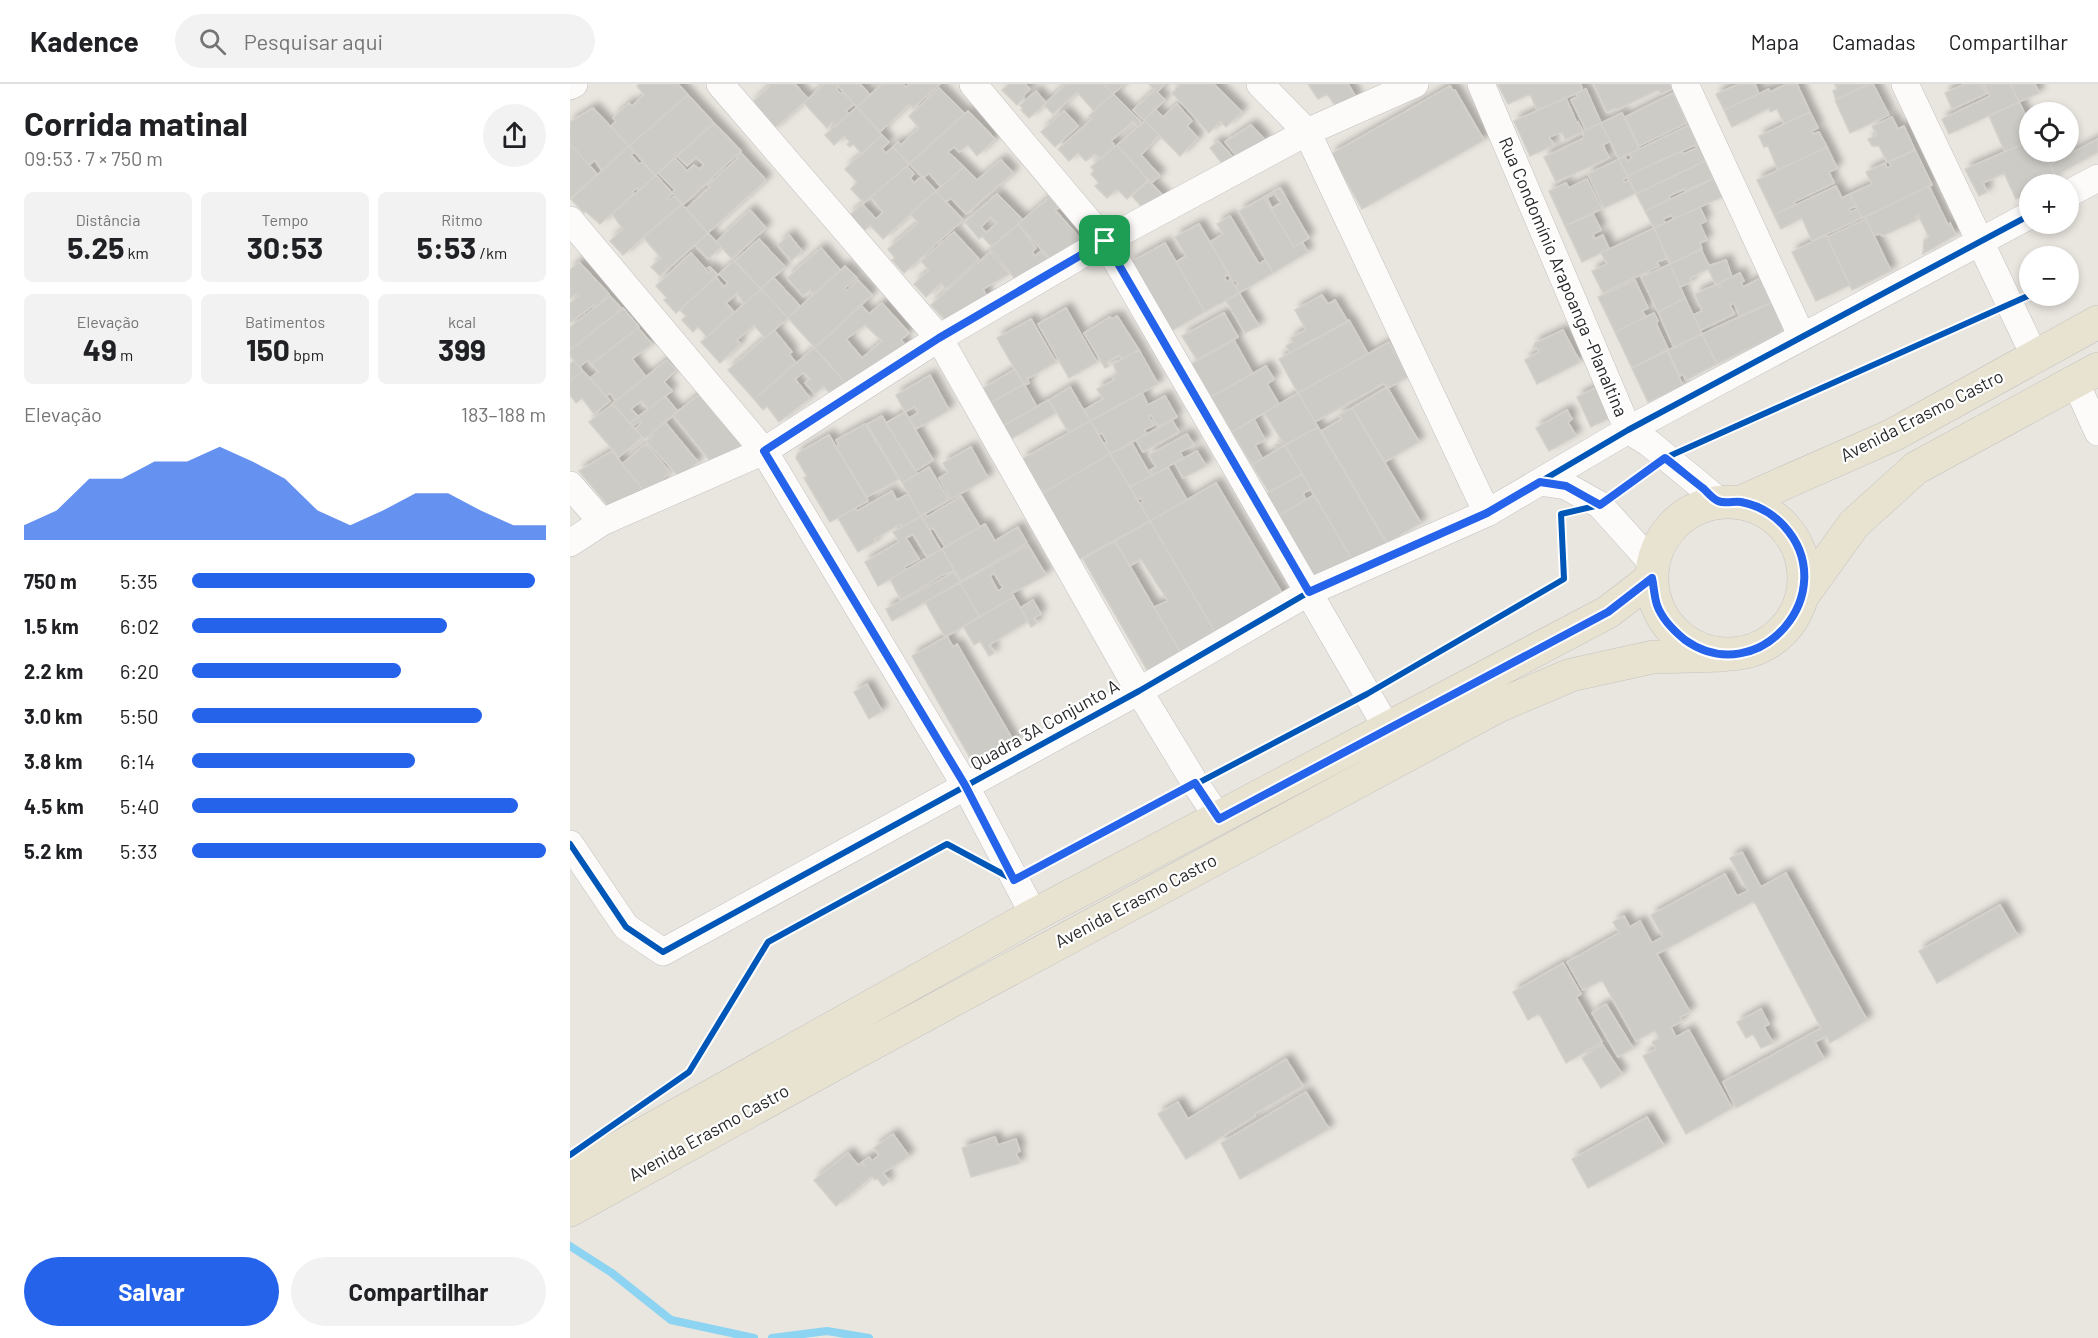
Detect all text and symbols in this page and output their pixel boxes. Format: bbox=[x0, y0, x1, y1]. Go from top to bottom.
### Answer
search box bbox=[175, 14, 595, 68]
text: Kadence bbox=[30, 24, 139, 58]
icon: search bbox=[196, 25, 229, 58]
text: Pesquisar aqui bbox=[244, 28, 383, 54]
text: Mapa bbox=[1751, 29, 1799, 54]
text: Camadas bbox=[1832, 29, 1916, 54]
text: Compartilhar bbox=[1949, 29, 2068, 54]
map controls bbox=[2019, 102, 2079, 306]
button: locate bbox=[2019, 102, 2079, 162]
text: Corrida matinal bbox=[24, 103, 248, 143]
button: share bbox=[483, 104, 546, 167]
street label: Rua Condomínio Arapoanga -Planaltina bbox=[1495, 134, 1633, 420]
text: 09:53 · 7 × 750 m bbox=[24, 146, 163, 170]
button: + bbox=[2019, 174, 2079, 234]
text: Distância bbox=[76, 210, 140, 229]
text: Tempo bbox=[261, 210, 309, 229]
text: Ritmo bbox=[441, 210, 483, 229]
pin bbox=[1079, 215, 1130, 266]
icon: arrive bbox=[1088, 224, 1121, 257]
text: 5.25 bbox=[67, 229, 124, 265]
text: 30:53 bbox=[247, 229, 323, 265]
text: 5:53 bbox=[417, 229, 476, 265]
text: km bbox=[124, 243, 149, 262]
text: /km bbox=[476, 243, 507, 262]
button: − bbox=[2019, 246, 2079, 306]
text: Elevação bbox=[77, 312, 139, 331]
text: Batimentos bbox=[245, 312, 325, 331]
text: kcal bbox=[448, 312, 476, 331]
text: 49 bbox=[83, 331, 117, 367]
text: 150 bbox=[246, 331, 290, 367]
text: 399 bbox=[438, 331, 486, 367]
text: m bbox=[117, 345, 133, 364]
text: bpm bbox=[290, 345, 324, 364]
street label: Avenida Erasmo Castro bbox=[1836, 364, 2007, 466]
text: Elevação bbox=[24, 402, 102, 426]
text: 183–188 m bbox=[461, 402, 546, 426]
text: 750 m bbox=[24, 569, 77, 593]
text: 5:35 bbox=[120, 569, 158, 593]
text: 1.5 km bbox=[24, 614, 79, 638]
text: 6:02 bbox=[120, 614, 159, 638]
text: 2.2 km bbox=[24, 659, 83, 683]
text: 6:20 bbox=[120, 659, 159, 683]
street label: Quadra 3A Conjunto A bbox=[966, 674, 1123, 774]
text: 3.0 km bbox=[24, 704, 82, 728]
text: 5:50 bbox=[120, 704, 159, 728]
text: 3.8 km bbox=[24, 749, 82, 773]
text: 6:14 bbox=[120, 749, 155, 773]
text: 4.5 km bbox=[24, 794, 84, 818]
text: 5:40 bbox=[120, 794, 159, 818]
text: 5.2 km bbox=[24, 839, 83, 863]
text: 5:33 bbox=[120, 839, 158, 863]
street label: Avenida Erasmo Castro bbox=[1051, 848, 1220, 952]
street label: Avenida Erasmo Castro bbox=[624, 1079, 793, 1185]
button: Salvar bbox=[24, 1257, 279, 1326]
button: Compartilhar bbox=[291, 1257, 546, 1326]

